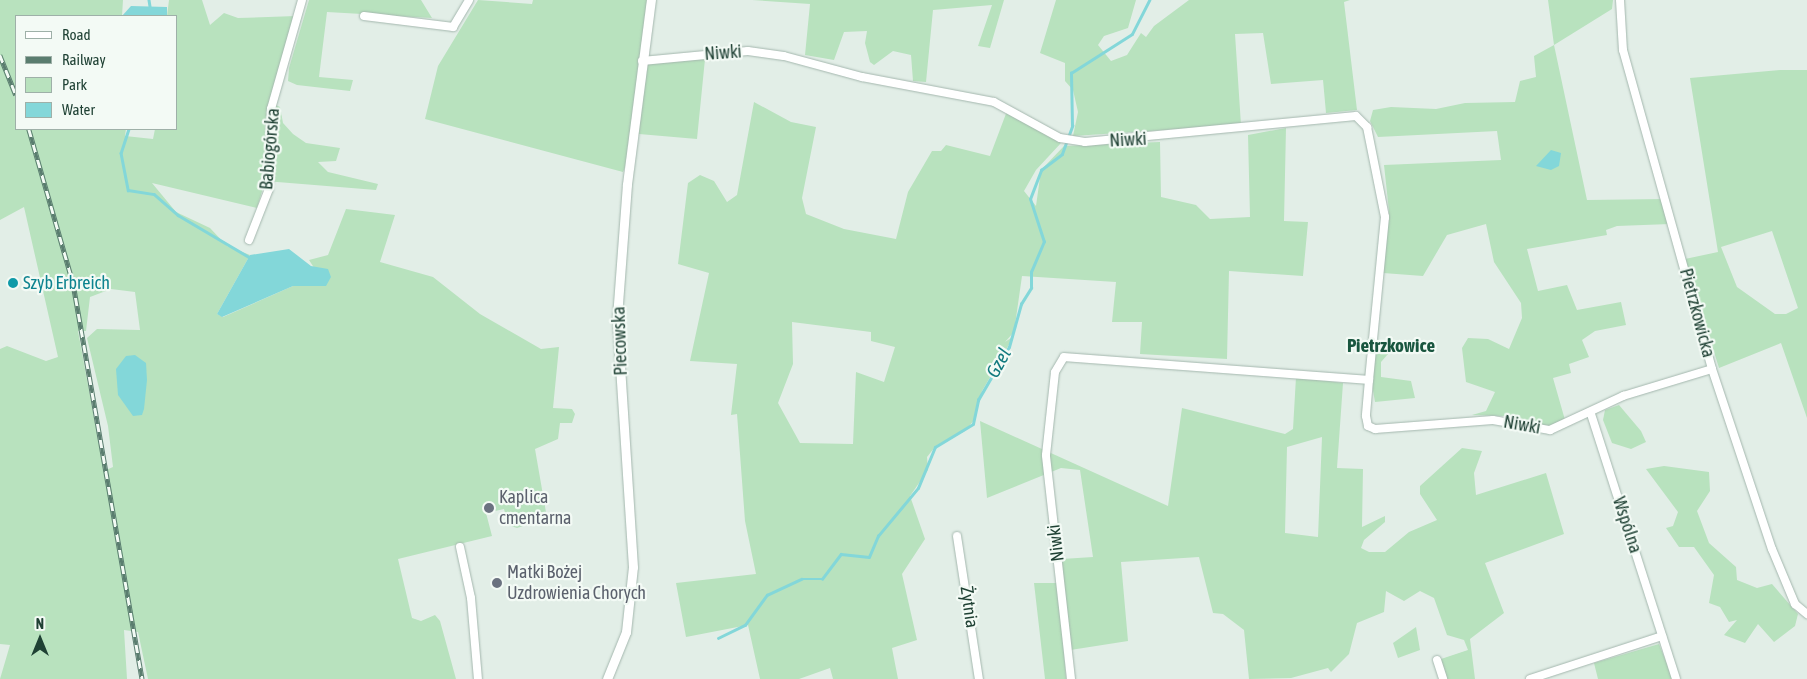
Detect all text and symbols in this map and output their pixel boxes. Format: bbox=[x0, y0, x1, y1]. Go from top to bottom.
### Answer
legend bbox=[15, 15, 178, 130]
text: Road bbox=[62, 26, 91, 43]
street label: Niwki bbox=[704, 41, 742, 65]
text: Railway bbox=[62, 51, 106, 68]
text: Park bbox=[62, 76, 87, 93]
text: Water bbox=[62, 101, 95, 118]
street label: Babiogórska bbox=[256, 107, 284, 191]
street label: Niwki bbox=[1109, 128, 1147, 152]
street label: Pietrzkowicka bbox=[1675, 266, 1719, 360]
place label: Szyb Erbreich bbox=[23, 272, 110, 294]
marker: Szyb Erbreich bbox=[7, 277, 19, 289]
street label: Piecowska bbox=[608, 306, 632, 376]
district label: Pietrzkowice bbox=[1347, 335, 1435, 357]
water label: Gzel bbox=[982, 344, 1016, 382]
street label: Niwki bbox=[1502, 411, 1542, 439]
place label: Kaplica cmentarna bbox=[499, 487, 571, 530]
street label: Wspólna bbox=[1608, 494, 1646, 556]
marker: Kaplica cmentarna bbox=[483, 502, 495, 514]
street label: Niwki bbox=[1043, 523, 1069, 563]
place label: Matki Bożej Uzdrowienia Chorych bbox=[507, 562, 646, 604]
marker: Matki Bożej Uzdrowienia Chorych bbox=[491, 577, 503, 589]
street label: Żytnia bbox=[955, 585, 983, 629]
north arrow bbox=[15, 614, 65, 664]
text: N bbox=[36, 616, 44, 632]

